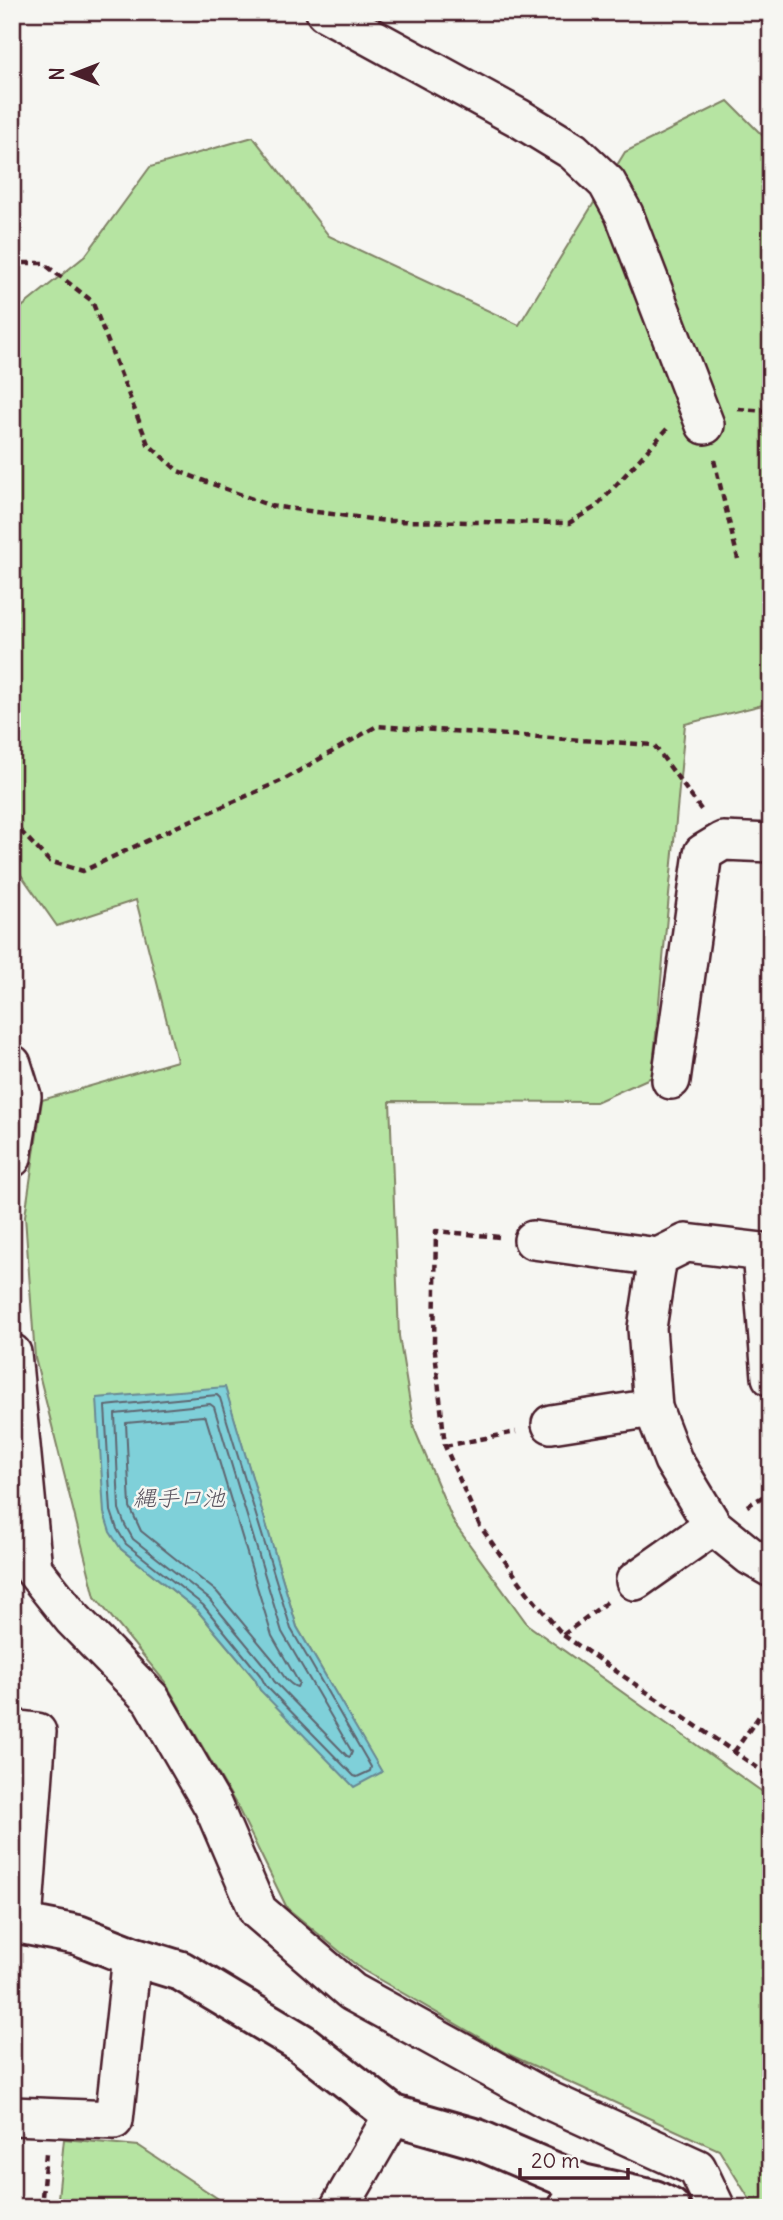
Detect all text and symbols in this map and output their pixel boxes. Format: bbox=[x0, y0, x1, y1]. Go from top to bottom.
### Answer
north arrow bbox=[38, 38, 108, 108]
text: N bbox=[45, 67, 69, 81]
water label: 縄手口池 bbox=[133, 1483, 226, 1512]
scale bar bbox=[520, 2136, 629, 2180]
text: 20 m bbox=[531, 2147, 580, 2174]

